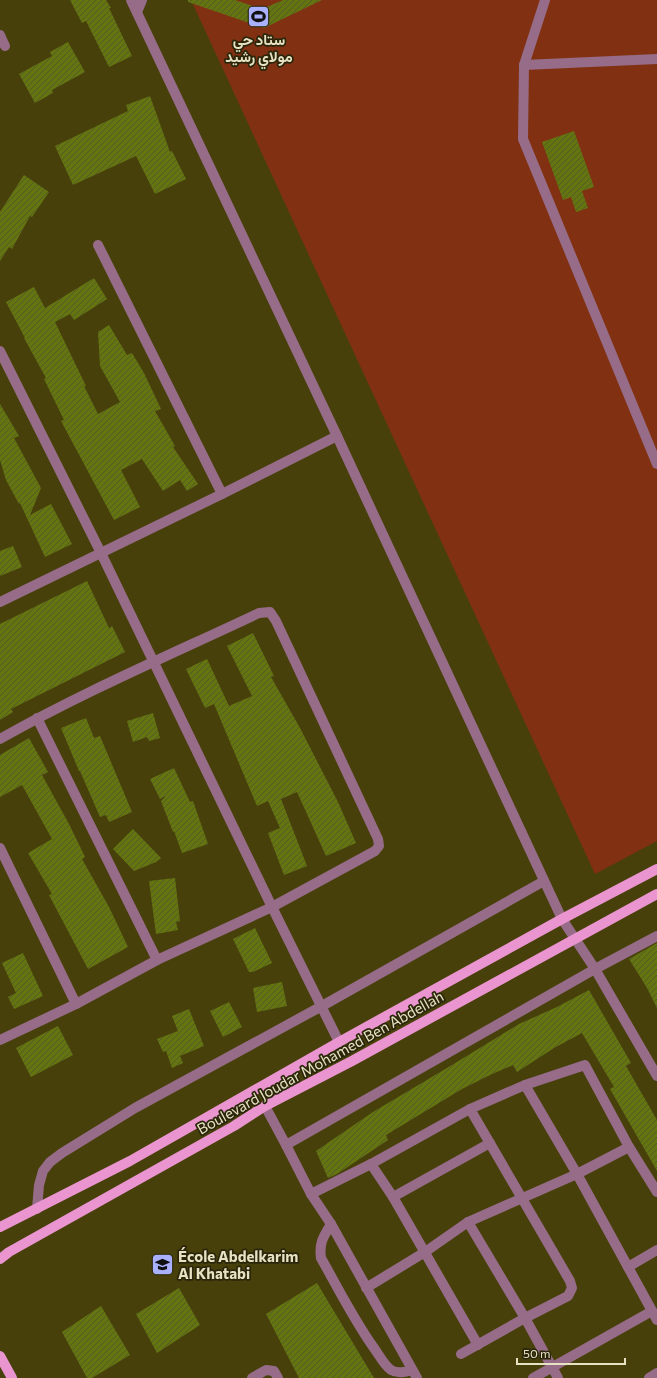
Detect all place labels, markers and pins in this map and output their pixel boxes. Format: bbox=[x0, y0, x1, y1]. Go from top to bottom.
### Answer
sports icon: ستاد حي مولاي رشيد bbox=[246, 3, 272, 29]
place label: ستاد حي مولاي رشيد bbox=[225, 30, 293, 70]
place label: École Abdelkarim Al Khatabi bbox=[178, 1247, 298, 1282]
school or university icon: École Abdelkarim Al Khatabi bbox=[149, 1252, 175, 1278]

